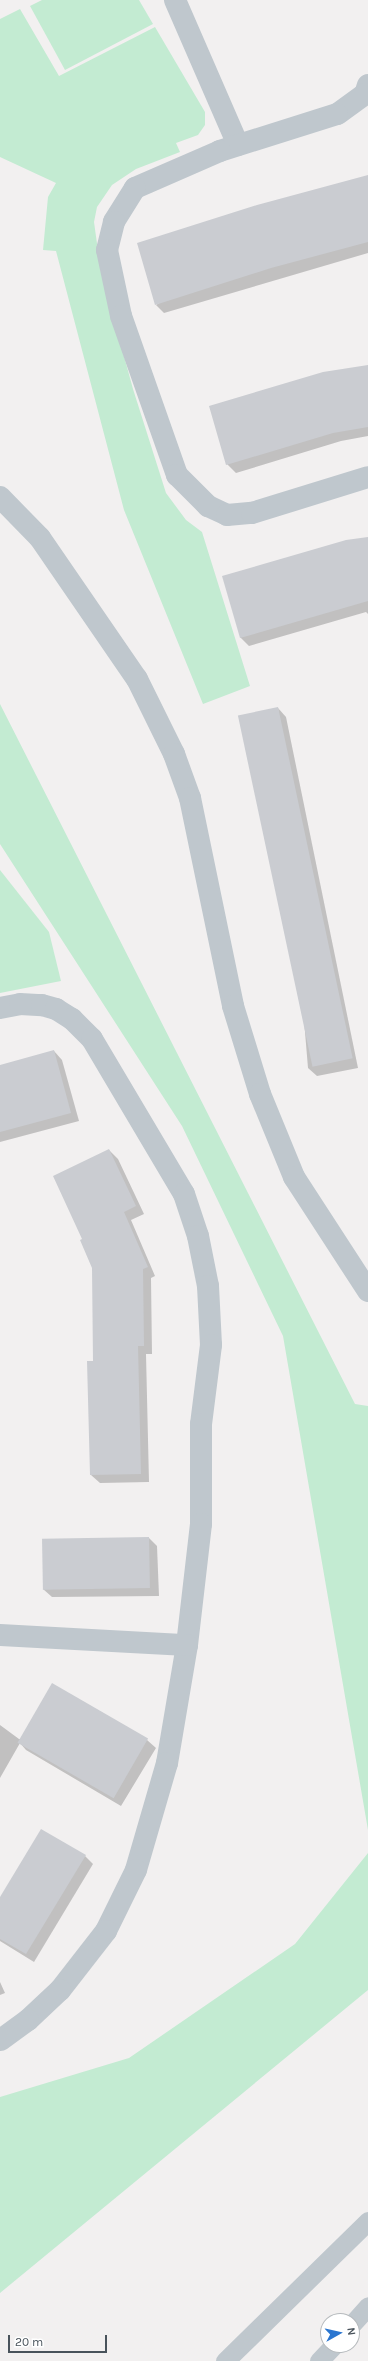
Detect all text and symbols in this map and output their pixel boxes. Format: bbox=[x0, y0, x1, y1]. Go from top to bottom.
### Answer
north arrow bbox=[320, 2313, 360, 2353]
scale bar bbox=[10, 2327, 109, 2353]
text: N bbox=[344, 2327, 358, 2336]
text: 20 m bbox=[15, 2335, 43, 2349]

